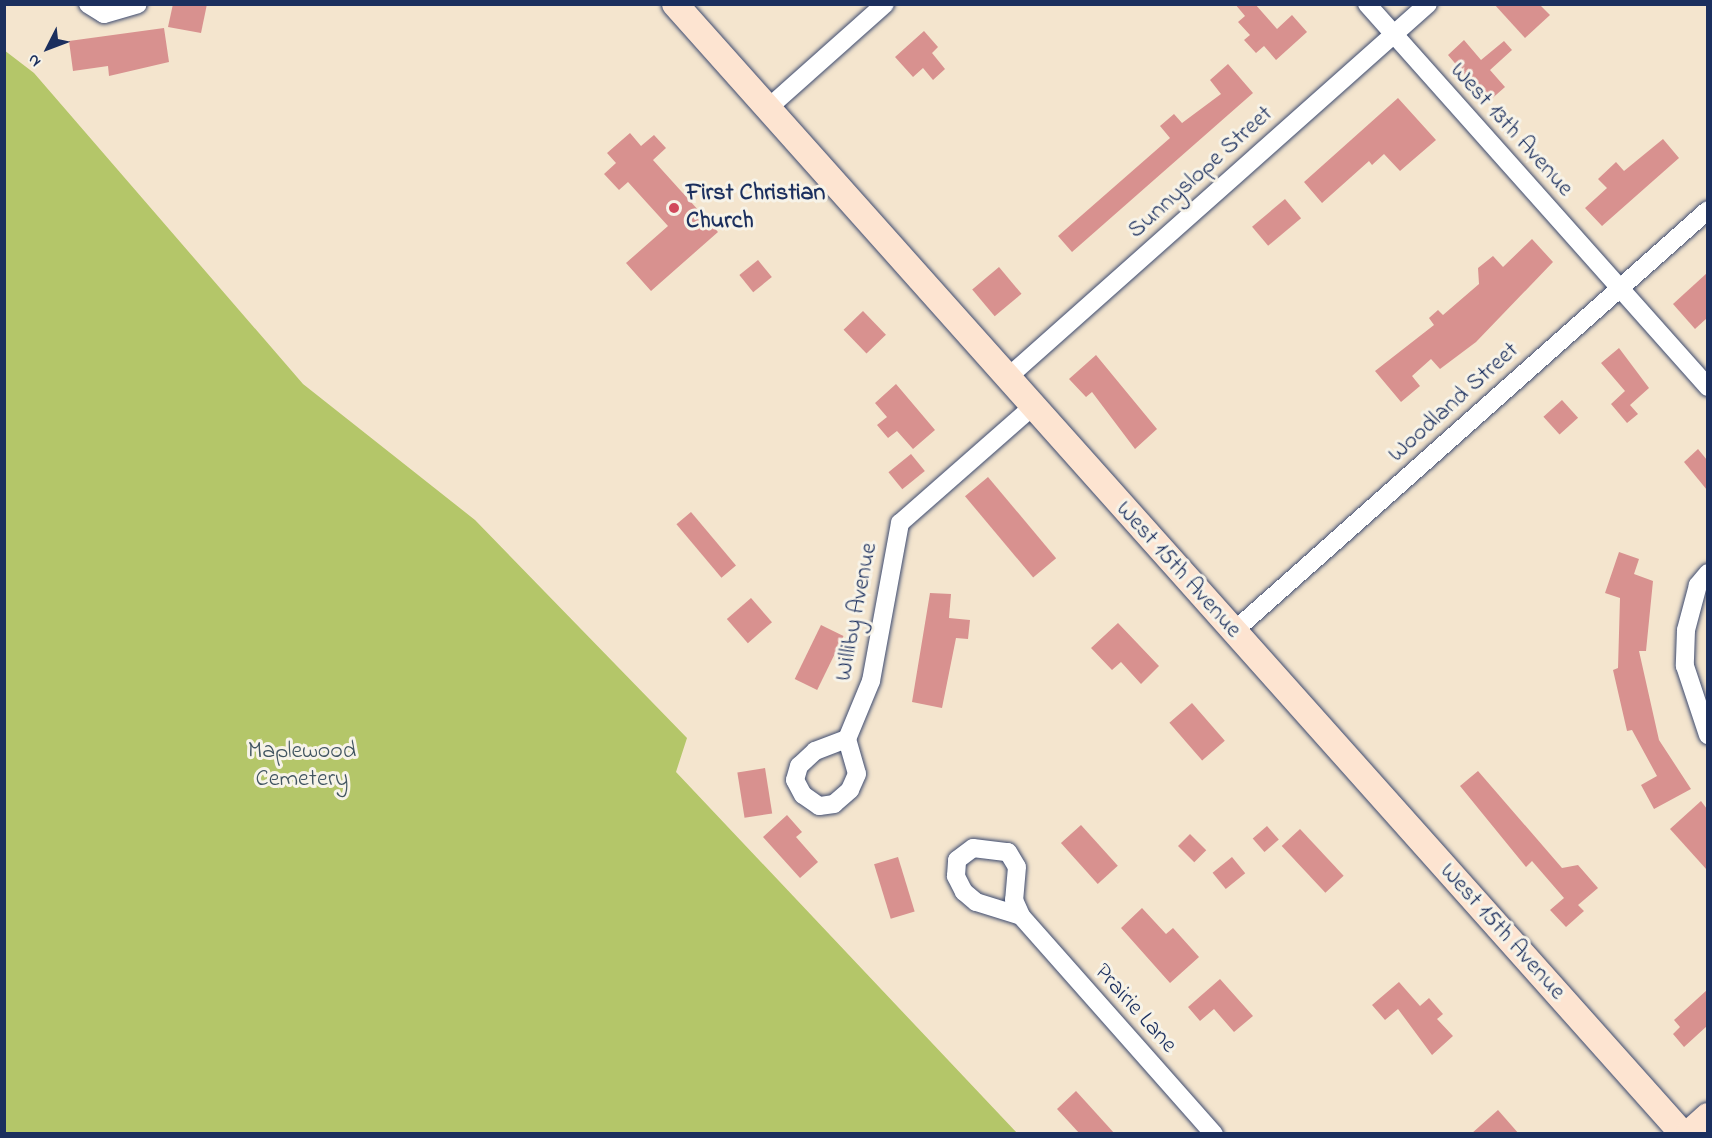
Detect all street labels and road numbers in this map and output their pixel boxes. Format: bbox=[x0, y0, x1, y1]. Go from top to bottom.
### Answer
street label: West 13th Avenue bbox=[1443, 57, 1579, 203]
street label: Sunnyslope Street bbox=[1123, 100, 1279, 246]
street label: Woodland Street bbox=[1383, 337, 1525, 469]
street label: West 15th Avenue bbox=[1109, 496, 1247, 644]
street label: Williby Avenue bbox=[829, 540, 885, 684]
street label: West 15th Avenue bbox=[1433, 858, 1571, 1006]
street label: Prairie Lane bbox=[1087, 958, 1183, 1060]

